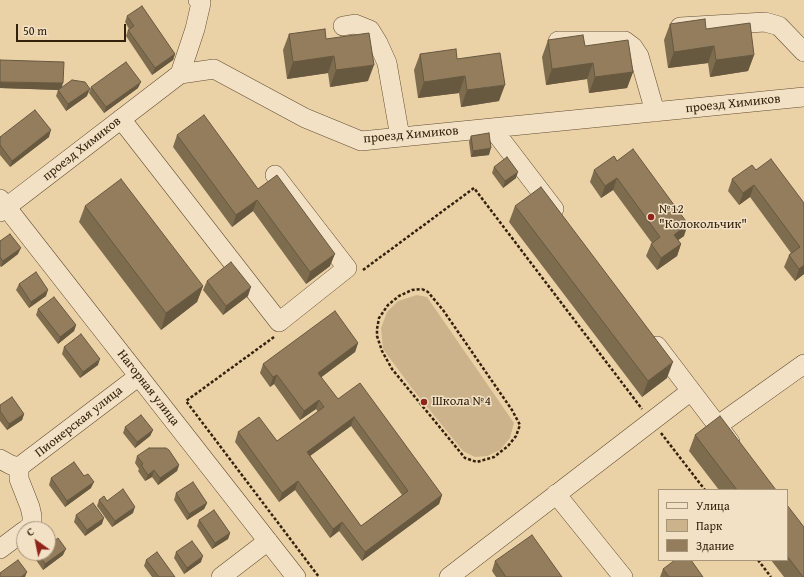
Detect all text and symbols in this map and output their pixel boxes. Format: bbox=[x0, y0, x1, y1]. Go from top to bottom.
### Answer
scale bar bbox=[18, 16, 128, 42]
text: 50 m bbox=[23, 22, 47, 39]
street label: проезд Химиков bbox=[685, 91, 781, 117]
street label: проезд Химиков bbox=[40, 114, 124, 184]
street label: проезд Химиков bbox=[363, 123, 459, 147]
place label: №12 "Колокольчик" bbox=[659, 202, 747, 233]
marker: №12 "Колокольчик" bbox=[646, 212, 656, 222]
street label: Нагорная улица bbox=[113, 347, 183, 429]
street label: Пионерская улица bbox=[32, 383, 126, 461]
place label: Школа №4 bbox=[432, 394, 491, 410]
marker: Школа №4 bbox=[419, 397, 429, 407]
legend bbox=[658, 489, 788, 561]
text: Улица bbox=[696, 497, 730, 514]
text: Парк bbox=[696, 517, 722, 534]
north arrow bbox=[16, 521, 56, 561]
text: С bbox=[23, 523, 37, 540]
text: Здание bbox=[696, 537, 734, 554]

